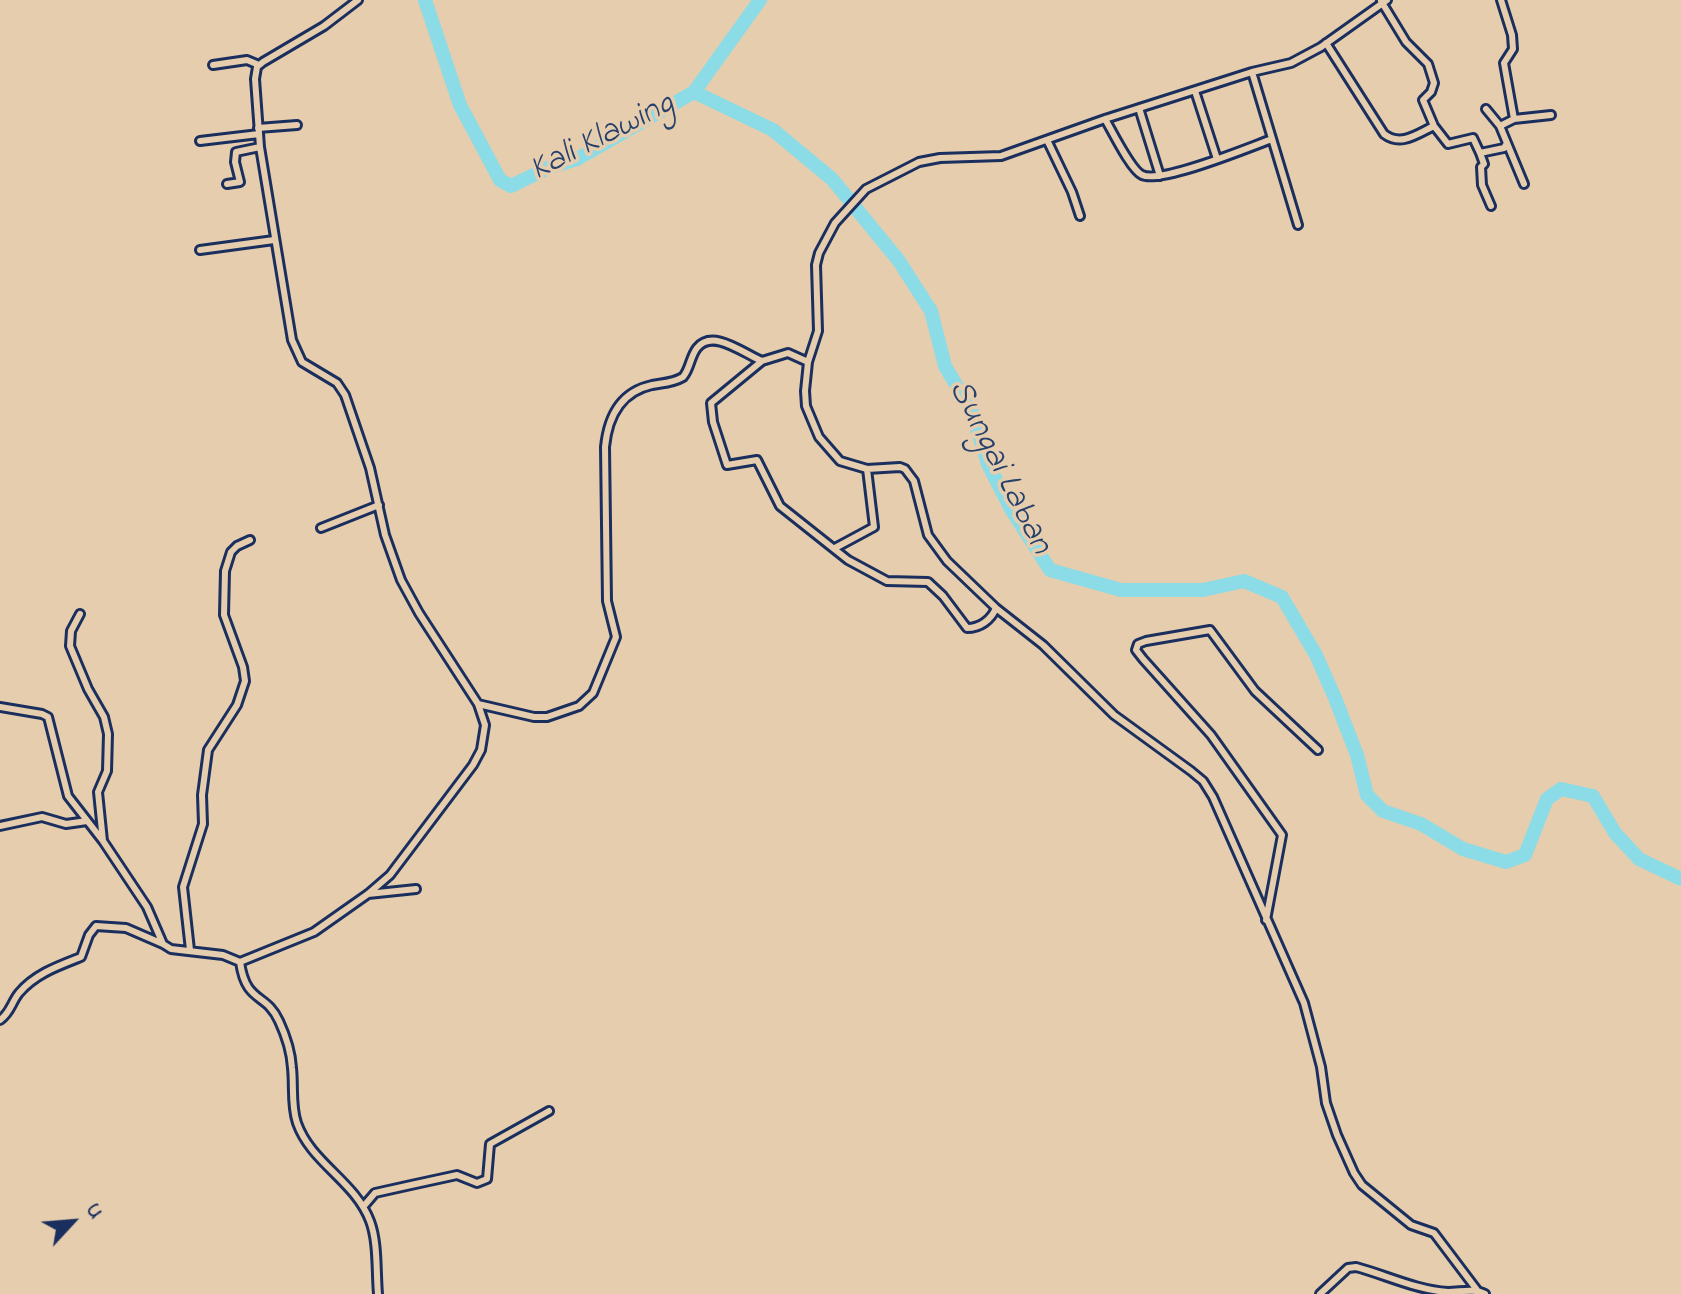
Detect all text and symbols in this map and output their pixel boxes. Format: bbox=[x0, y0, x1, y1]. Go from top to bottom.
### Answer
water label: Kali Klawing bbox=[524, 85, 682, 193]
water label: Sungai Laban bbox=[937, 374, 1059, 562]
north arrow bbox=[32, 1182, 112, 1262]
text: U bbox=[76, 1198, 111, 1225]

